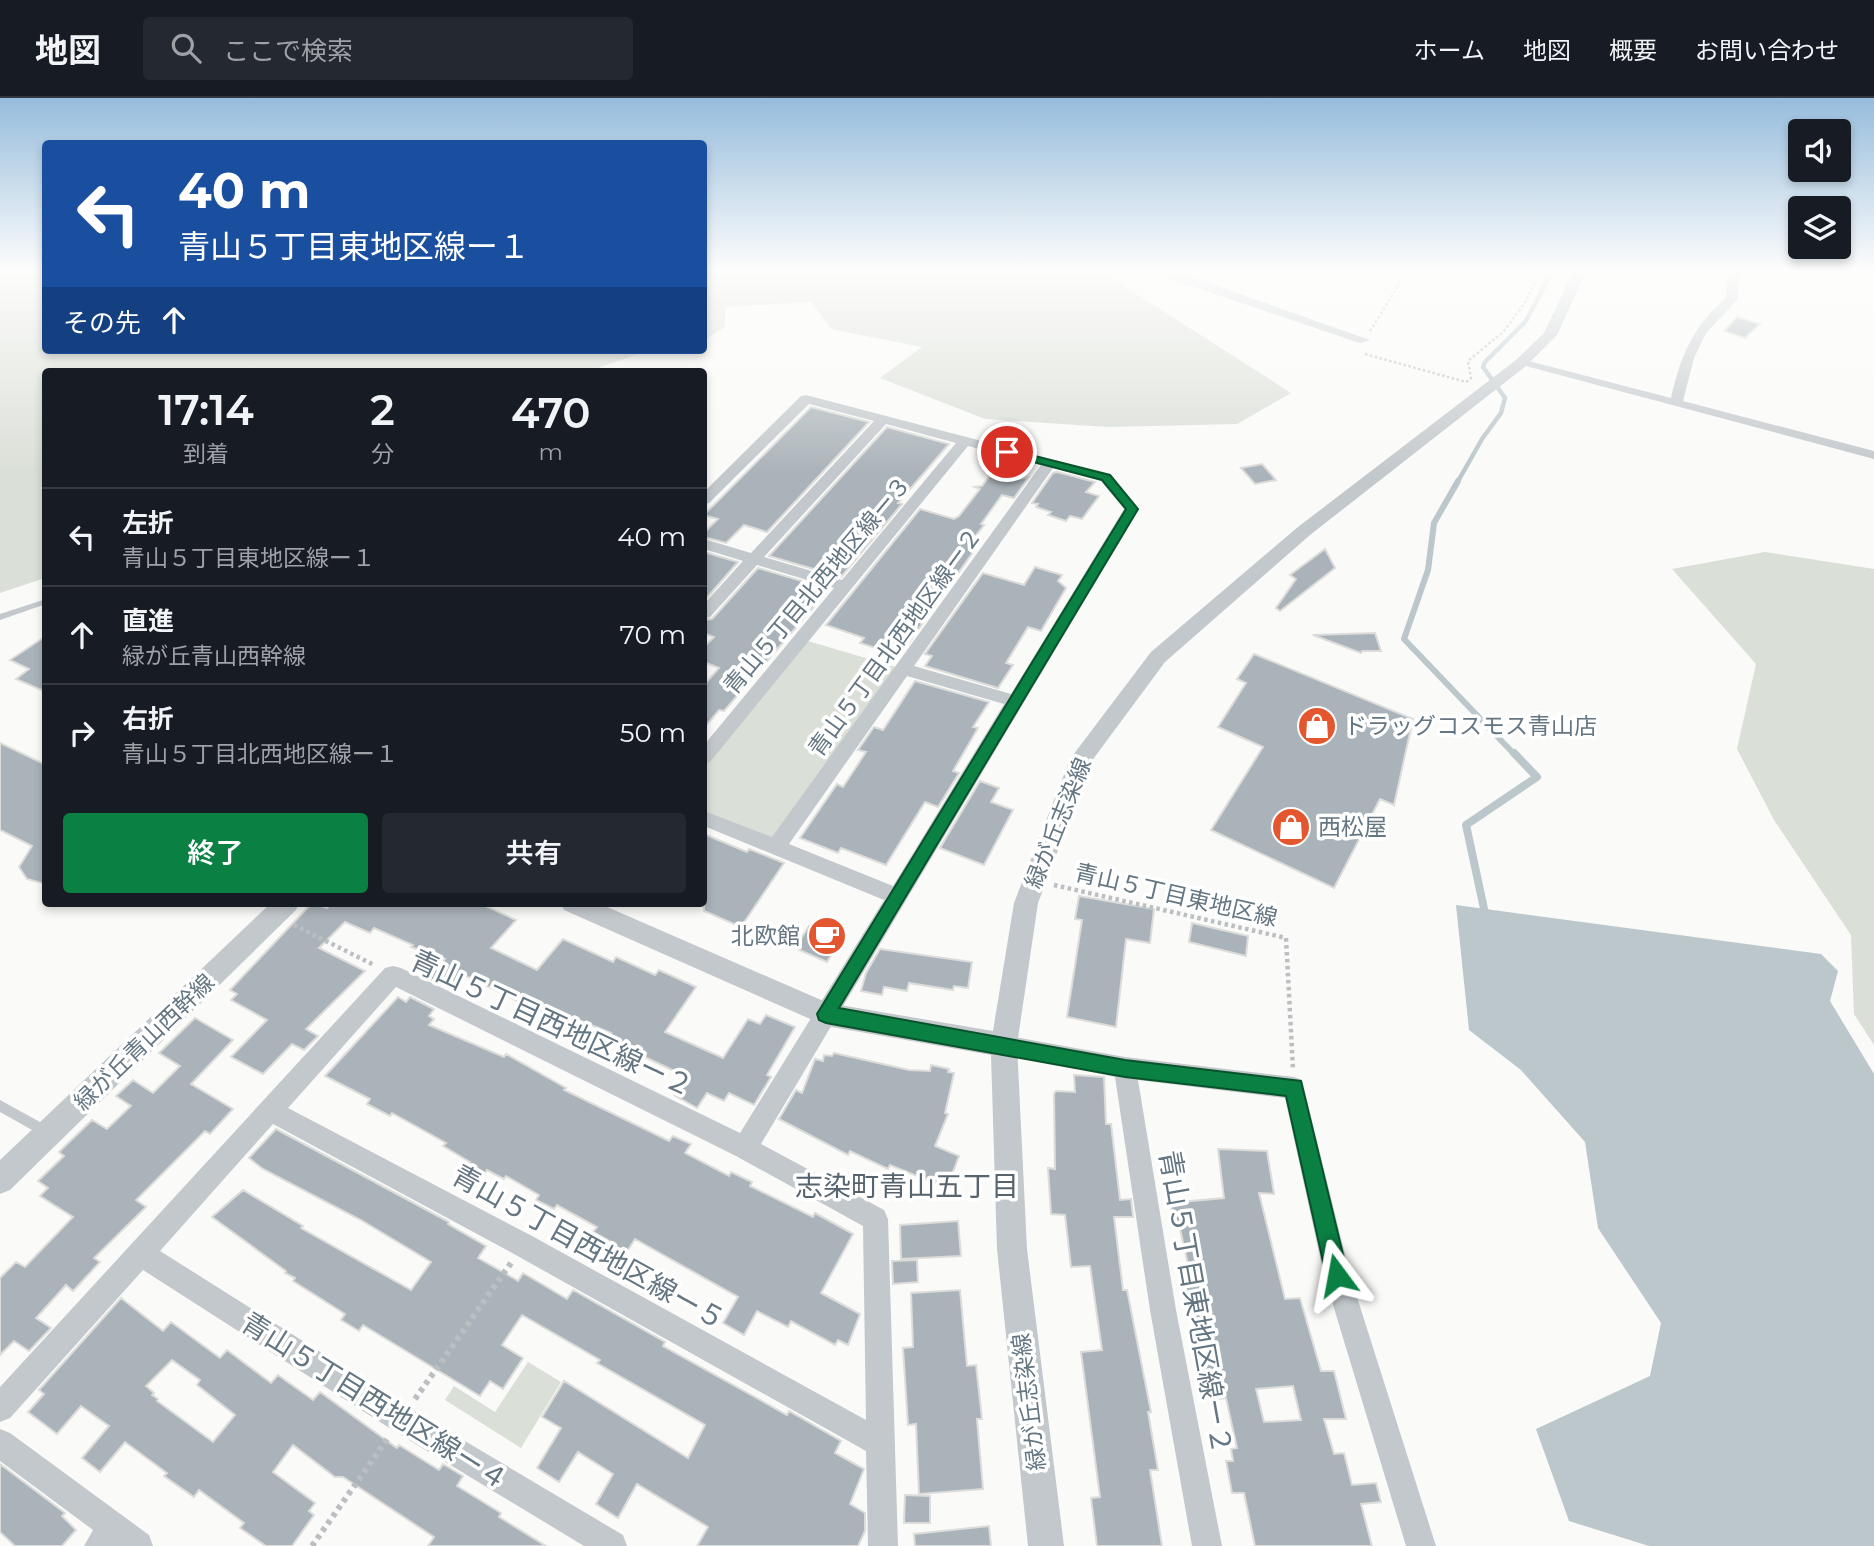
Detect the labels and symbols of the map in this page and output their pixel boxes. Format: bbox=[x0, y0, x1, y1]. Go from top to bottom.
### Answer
pin bbox=[977, 422, 1037, 482]
street label: 青山５丁目北西地区線ー３ bbox=[718, 470, 916, 700]
street label: 青山５丁目北西地区線ー２ bbox=[803, 522, 987, 762]
shop icon: ドラッグコスモス青山店 bbox=[1296, 705, 1338, 747]
place label: ドラッグコスモス青山店 bbox=[1344, 712, 1597, 740]
street label: 緑が丘志染線 bbox=[1019, 754, 1097, 892]
shop icon: 西松屋 bbox=[1270, 806, 1312, 848]
place label: 西松屋 bbox=[1318, 813, 1387, 841]
street label: 青山５丁目東地区線 bbox=[1072, 858, 1280, 932]
cafe icon: 北欧館 bbox=[806, 915, 848, 957]
place label: 北欧館 bbox=[731, 922, 800, 950]
street label: 青山５丁目西地区線ー２ bbox=[405, 943, 699, 1103]
street label: 緑が丘青山西幹線 bbox=[68, 968, 220, 1116]
street label: 青山５丁目東地区線ー２ bbox=[1153, 1147, 1239, 1457]
street label: 青山５丁目西地区線ー５ bbox=[446, 1157, 732, 1337]
district label: 志染町青山五丁目 bbox=[795, 1169, 1019, 1203]
position arrow bbox=[1300, 1238, 1374, 1312]
street label: 青山５丁目西地区線ー４ bbox=[235, 1305, 515, 1497]
street label: 緑が丘志染線 bbox=[1007, 1332, 1051, 1472]

